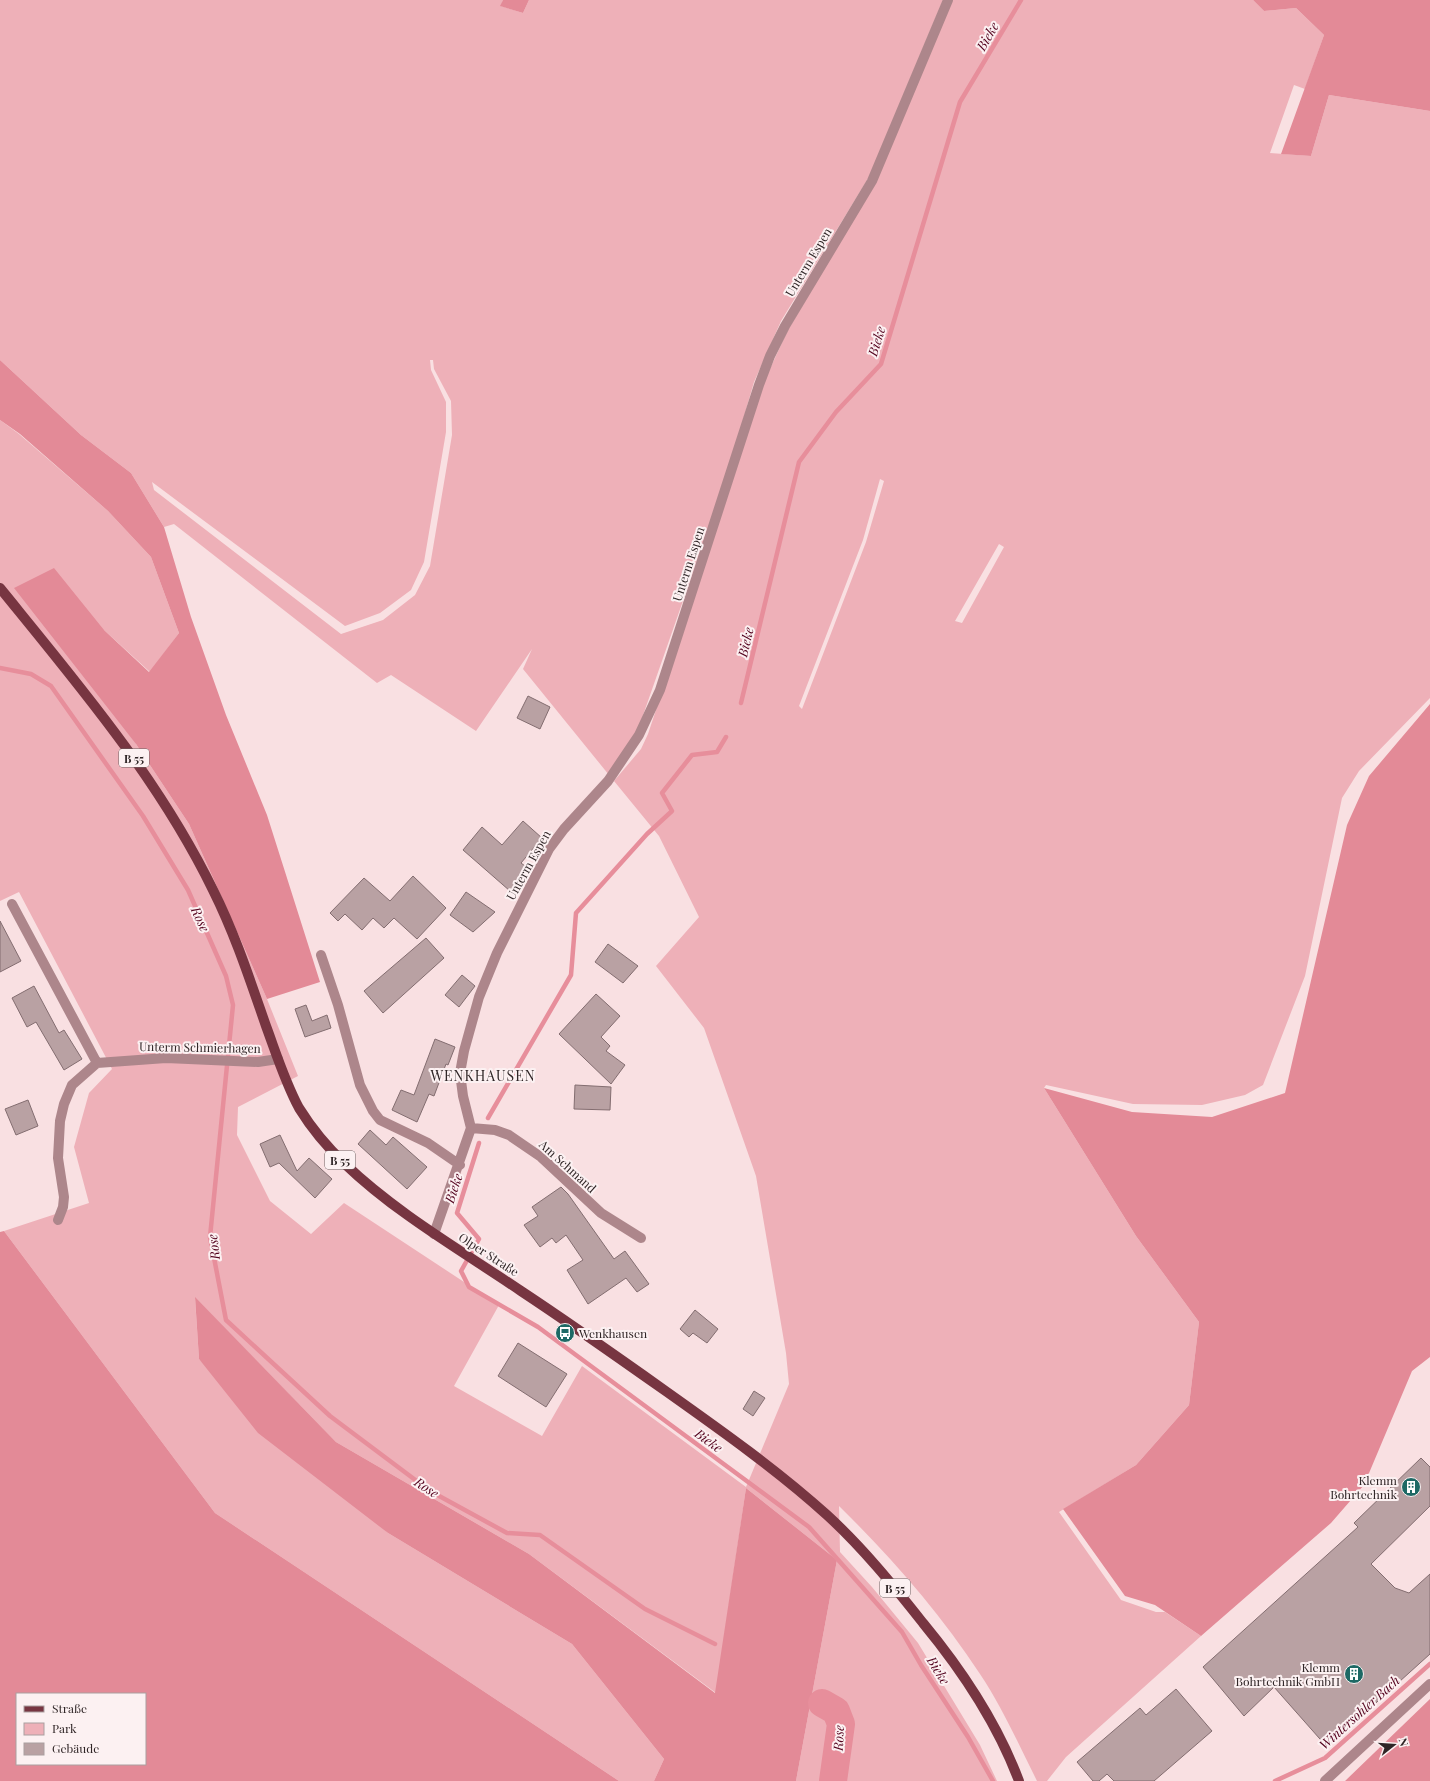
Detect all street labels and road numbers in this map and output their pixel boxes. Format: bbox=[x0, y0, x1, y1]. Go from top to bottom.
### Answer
street label: Unterm Espen bbox=[781, 225, 835, 299]
street label: Unterm Espen bbox=[668, 525, 708, 603]
road number: B 55 bbox=[119, 749, 149, 767]
street label: Unterm Espen bbox=[502, 827, 554, 903]
street label: Unterm Schmierhagen bbox=[139, 1038, 261, 1056]
street label: Am Schmand bbox=[535, 1136, 600, 1196]
road number: B 55 bbox=[325, 1151, 355, 1169]
street label: Olper Straße bbox=[456, 1229, 522, 1279]
road number: B 55 bbox=[880, 1579, 910, 1597]

